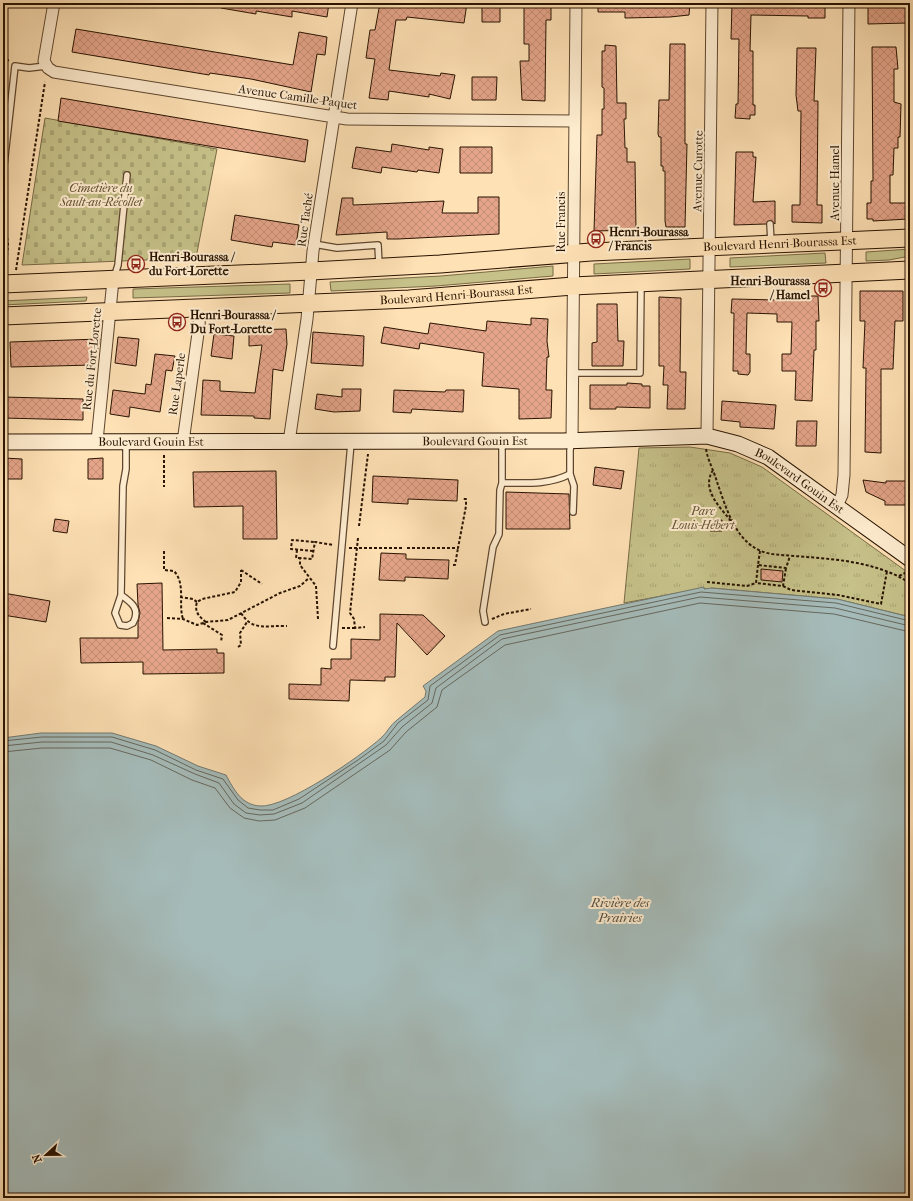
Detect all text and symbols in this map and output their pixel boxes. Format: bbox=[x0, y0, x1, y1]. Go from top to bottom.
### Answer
street label: Avenue Camille-Paquet bbox=[237, 82, 359, 112]
street label: Avenue Curotte bbox=[690, 130, 706, 213]
street label: Avenue Hamel bbox=[828, 145, 842, 222]
park label: Cimetière du Sault-au-Récollet bbox=[59, 181, 143, 209]
street label: Rue Francis bbox=[554, 191, 568, 253]
street label: Rue Taché bbox=[294, 192, 316, 248]
place label: Henri-Bourassa / Francis bbox=[608, 225, 689, 253]
bus stop icon: Henri-Bourassa / Francis bbox=[586, 229, 606, 249]
street label: Boulevard Henri-Bourassa Est bbox=[703, 233, 858, 254]
place label: Henri-Bourassa / du Fort-Lorette bbox=[149, 250, 236, 278]
bus stop icon: Henri-Bourassa / du Fort-Lorette bbox=[126, 254, 146, 274]
place label: Henri-Bourassa / Hamel bbox=[730, 274, 811, 302]
bus stop icon: Henri-Bourassa / Hamel bbox=[813, 278, 833, 298]
street label: Boulevard Henri-Bourassa Est bbox=[380, 282, 534, 307]
street label: Rue du Fort-Lorette bbox=[80, 307, 104, 411]
place label: Henri-Bourassa / Du Fort-Lorette bbox=[190, 308, 277, 336]
bus stop icon: Henri-Bourassa / Du Fort-Lorette bbox=[167, 312, 187, 332]
street label: Rue Laperle bbox=[166, 352, 188, 416]
street label: Boulevard Gouin Est bbox=[422, 434, 529, 448]
street label: Boulevard Gouin Est bbox=[98, 435, 205, 449]
street label: Boulevard Gouin Est bbox=[753, 445, 847, 517]
park label: Parc Louis-Hébert bbox=[671, 504, 736, 532]
water label: Rivière des Prairies bbox=[590, 895, 650, 925]
north arrow bbox=[26, 1135, 66, 1175]
text: N bbox=[29, 1152, 45, 1165]

